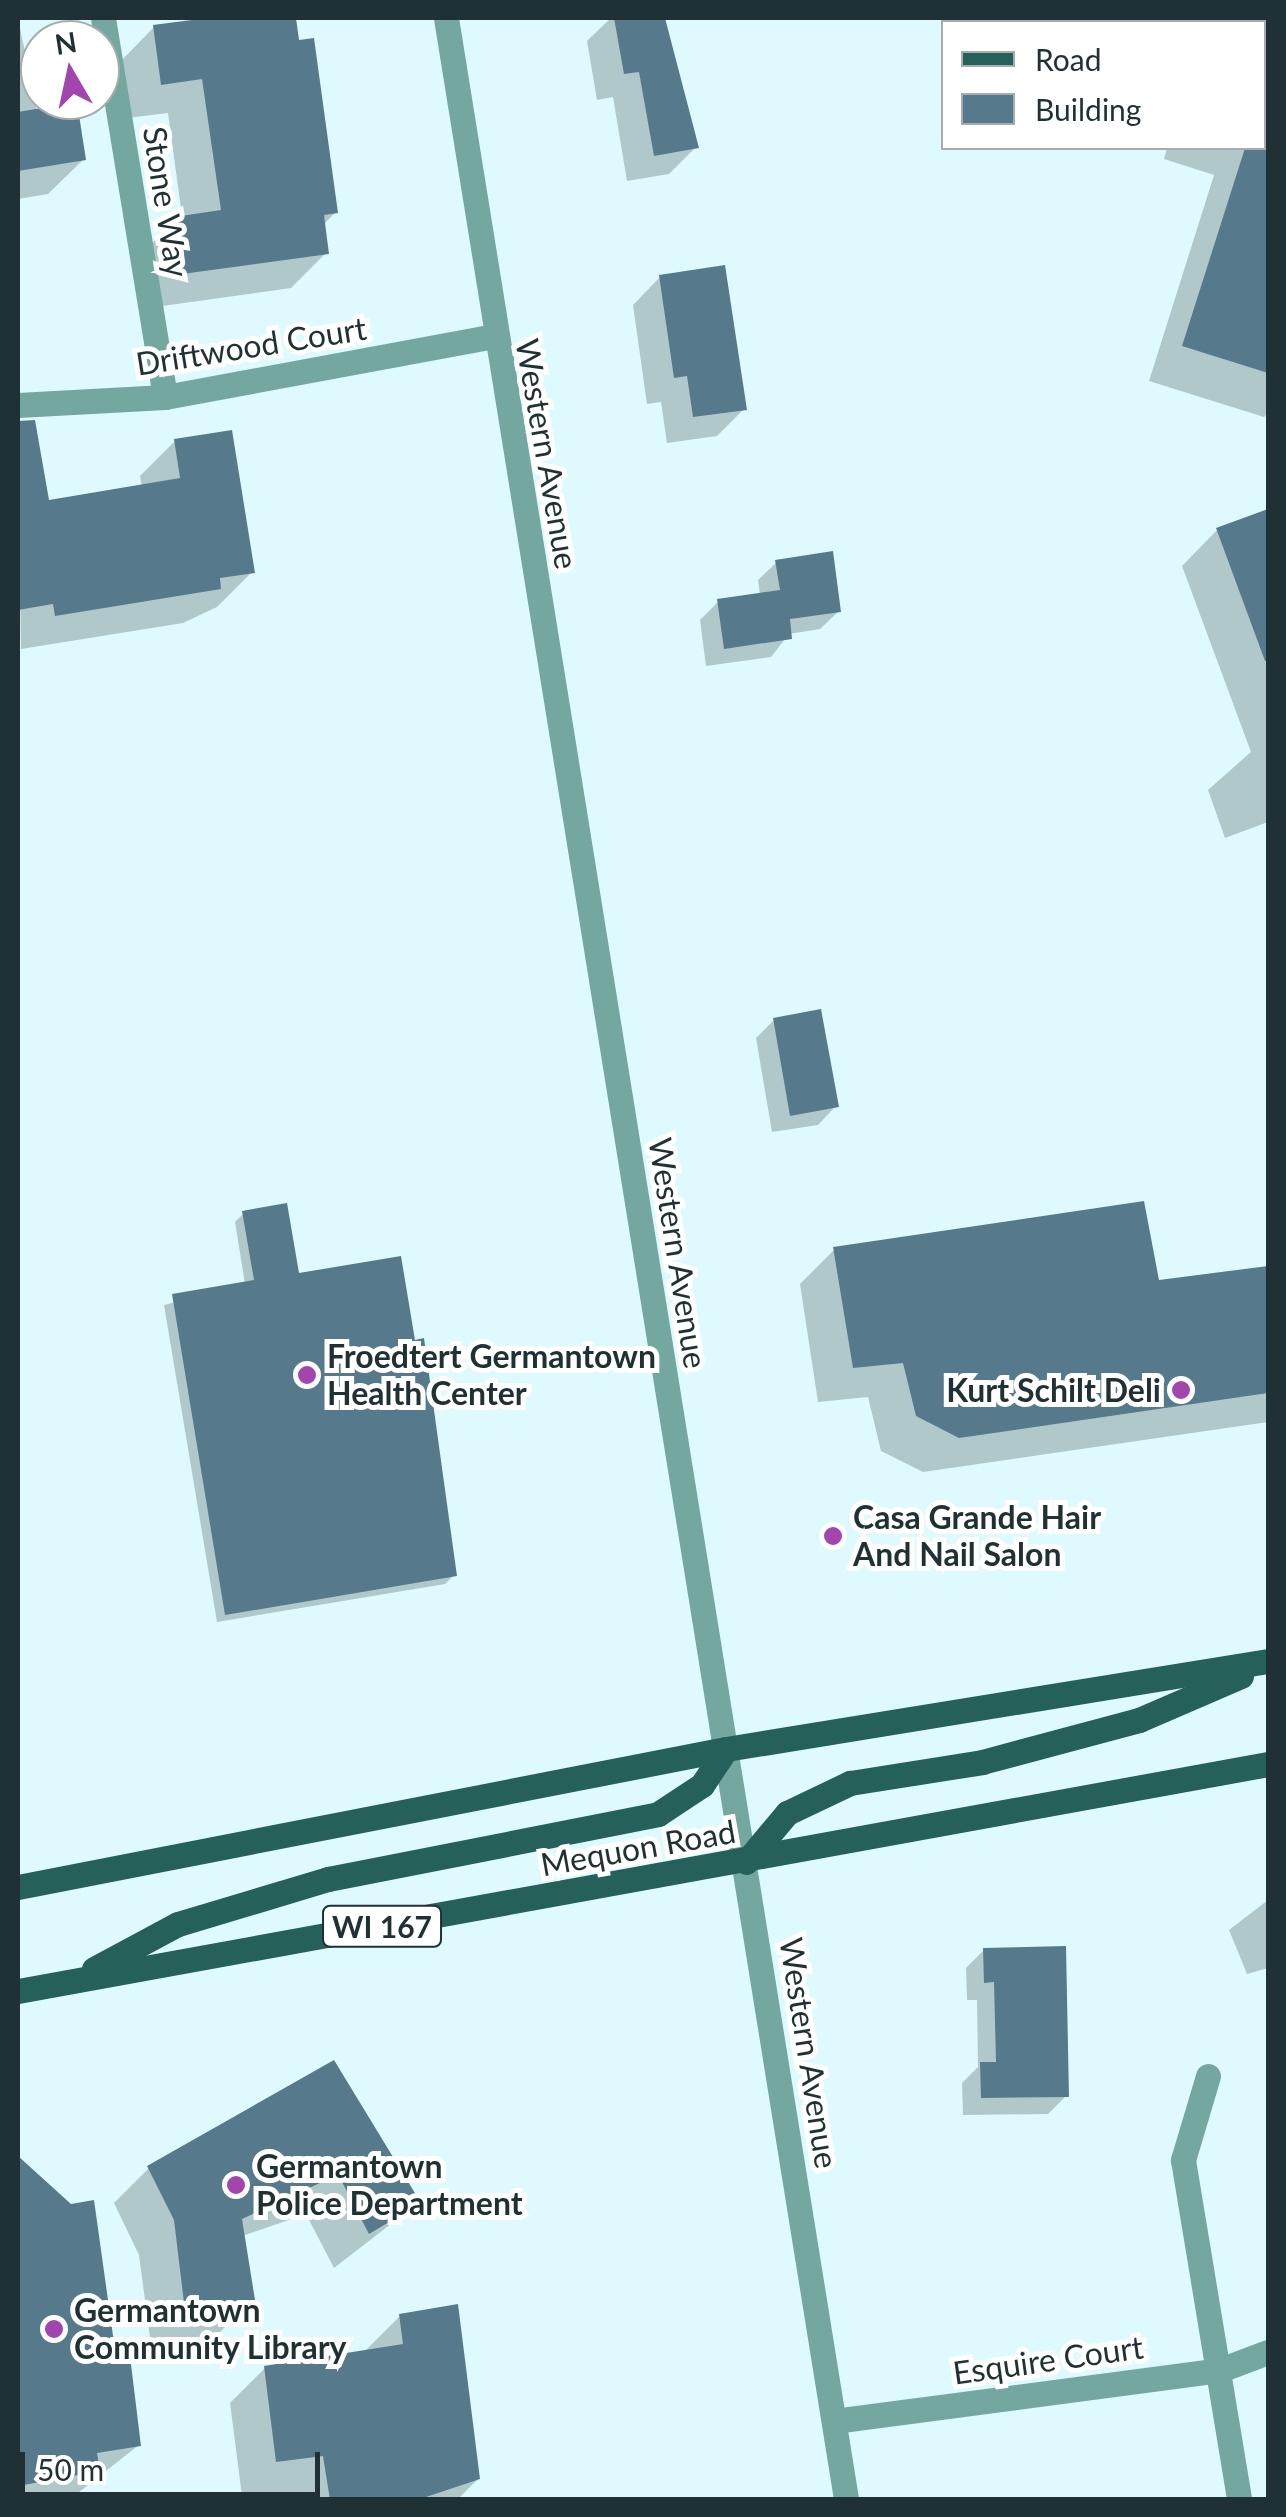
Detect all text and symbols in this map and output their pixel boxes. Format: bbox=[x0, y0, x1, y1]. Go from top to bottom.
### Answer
north arrow bbox=[20, 20, 120, 120]
legend bbox=[941, 20, 1266, 150]
text: N bbox=[52, 24, 79, 61]
text: Road bbox=[1035, 41, 1102, 77]
text: Building bbox=[1035, 91, 1141, 127]
street label: Stone Way bbox=[135, 124, 197, 280]
street label: Driftwood Court bbox=[133, 309, 369, 383]
street label: Western Avenue bbox=[508, 335, 586, 573]
street label: Western Avenue bbox=[641, 1134, 715, 1372]
place label: Froedtert Germantown Health Center bbox=[327, 1338, 656, 1413]
marker: Froedtert Germantown Health Center bbox=[296, 1364, 318, 1386]
place label: Kurt Schilt Deli bbox=[946, 1371, 1161, 1409]
marker: Kurt Schilt Deli bbox=[1170, 1379, 1192, 1401]
place label: Casa Grande Hair And Nail Salon bbox=[853, 1499, 1101, 1574]
marker: Casa Grande Hair And Nail Salon bbox=[822, 1525, 844, 1547]
street label: Mequon Road bbox=[538, 1812, 738, 1884]
road number: WI 167 bbox=[322, 1901, 442, 1951]
street label: Western Avenue bbox=[772, 1934, 846, 2172]
place label: Germantown Police Department bbox=[256, 2148, 523, 2223]
marker: Germantown Police Department bbox=[225, 2174, 247, 2196]
place label: Germantown Community Library bbox=[74, 2292, 347, 2367]
marker: Germantown Community Library bbox=[43, 2318, 65, 2340]
street label: Esquire Court bbox=[950, 2328, 1146, 2392]
scale bar bbox=[25, 2432, 325, 2494]
text: 50 m bbox=[37, 2451, 104, 2487]

